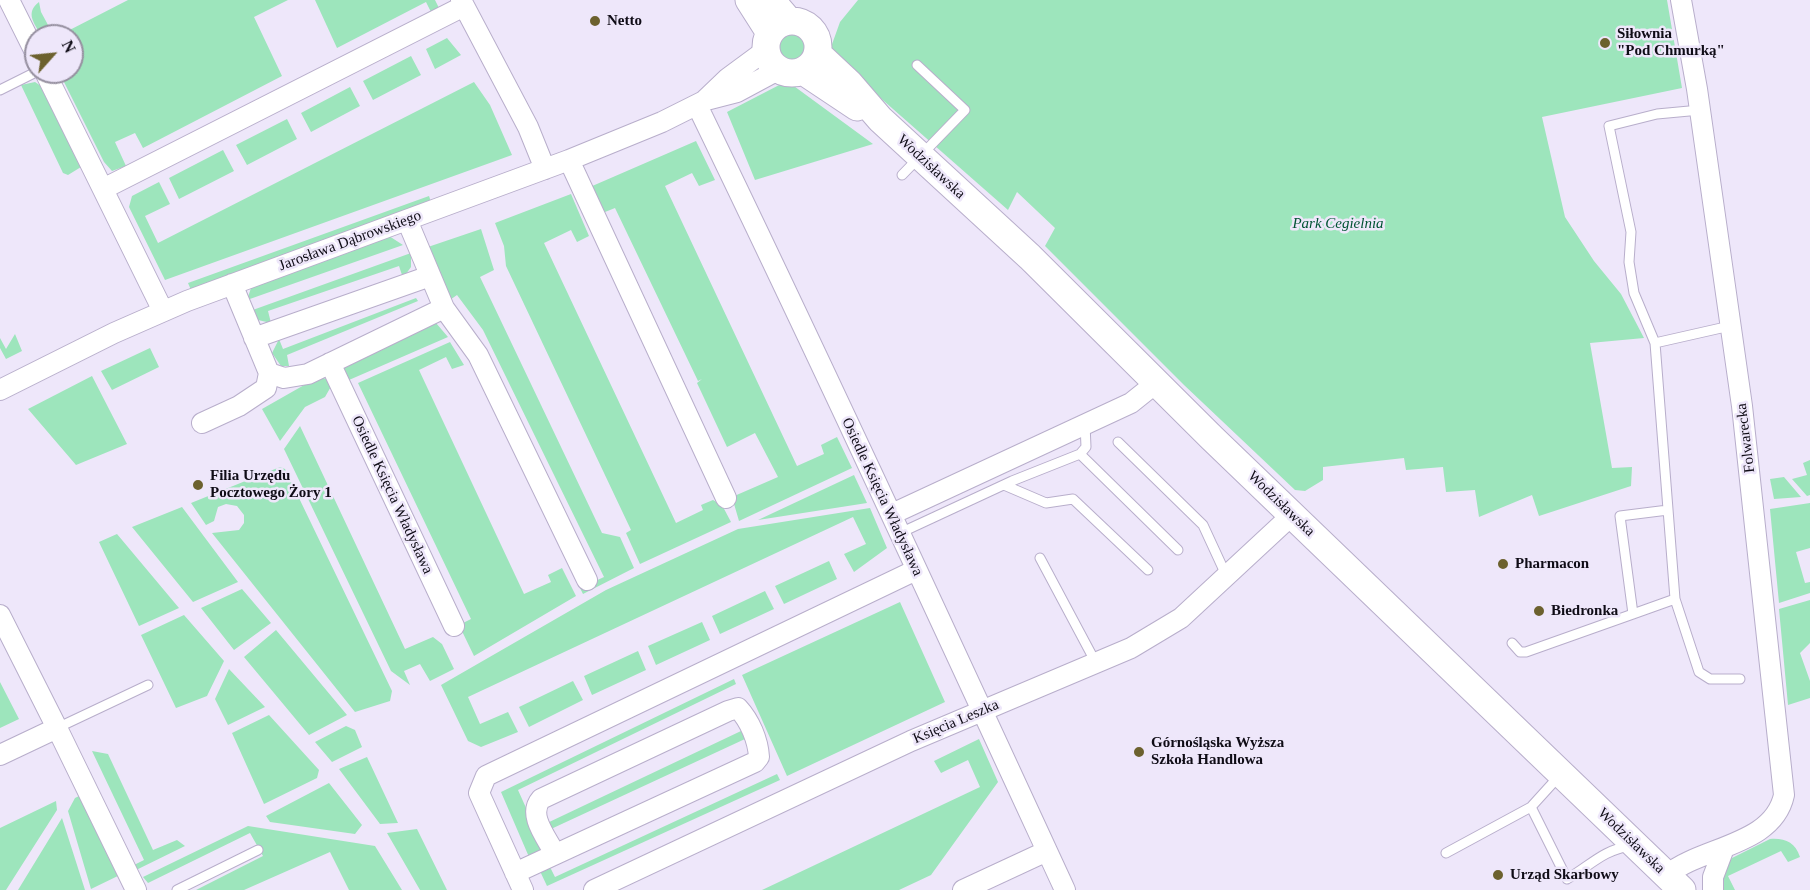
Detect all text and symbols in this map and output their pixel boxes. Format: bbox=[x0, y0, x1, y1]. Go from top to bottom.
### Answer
place label: Netto bbox=[607, 12, 642, 30]
marker: Netto bbox=[588, 14, 602, 28]
north arrow bbox=[24, 24, 84, 84]
place label: Siłownia "Pod Chmurką" bbox=[1617, 25, 1725, 60]
marker: Siłownia "Pod Chmurką" bbox=[1598, 36, 1612, 50]
text: N bbox=[59, 37, 79, 56]
street label: Wodzisławska bbox=[893, 131, 969, 203]
street label: Jarosława Dąbrowskiego bbox=[276, 207, 424, 275]
park label: Park Cegielnia bbox=[1292, 215, 1384, 233]
street label: Folwarecka bbox=[1733, 402, 1759, 474]
street label: Osiedle Księcia Władysława bbox=[347, 413, 437, 577]
street label: Osiedle Księcia Władysława bbox=[837, 415, 927, 579]
place label: Filia Urzędu Pocztowego Żory 1 bbox=[210, 467, 332, 502]
street label: Wodzisławska bbox=[1244, 468, 1318, 540]
marker: Filia Urzędu Pocztowego Żory 1 bbox=[191, 478, 205, 492]
place label: Pharmacon bbox=[1515, 555, 1589, 573]
marker: Pharmacon bbox=[1496, 557, 1510, 571]
place label: Biedronka bbox=[1551, 602, 1618, 620]
marker: Biedronka bbox=[1532, 604, 1546, 618]
street label: Księcia Leszka bbox=[911, 696, 1001, 748]
place label: Górnośląska Wyższa Szkoła Handlowa bbox=[1151, 734, 1284, 769]
marker: Górnośląska Wyższa Szkoła Handlowa bbox=[1132, 745, 1146, 759]
street label: Wodzisławska bbox=[1594, 805, 1668, 877]
place label: Urząd Skarbowy bbox=[1510, 866, 1619, 884]
marker: Urząd Skarbowy bbox=[1491, 868, 1505, 882]

